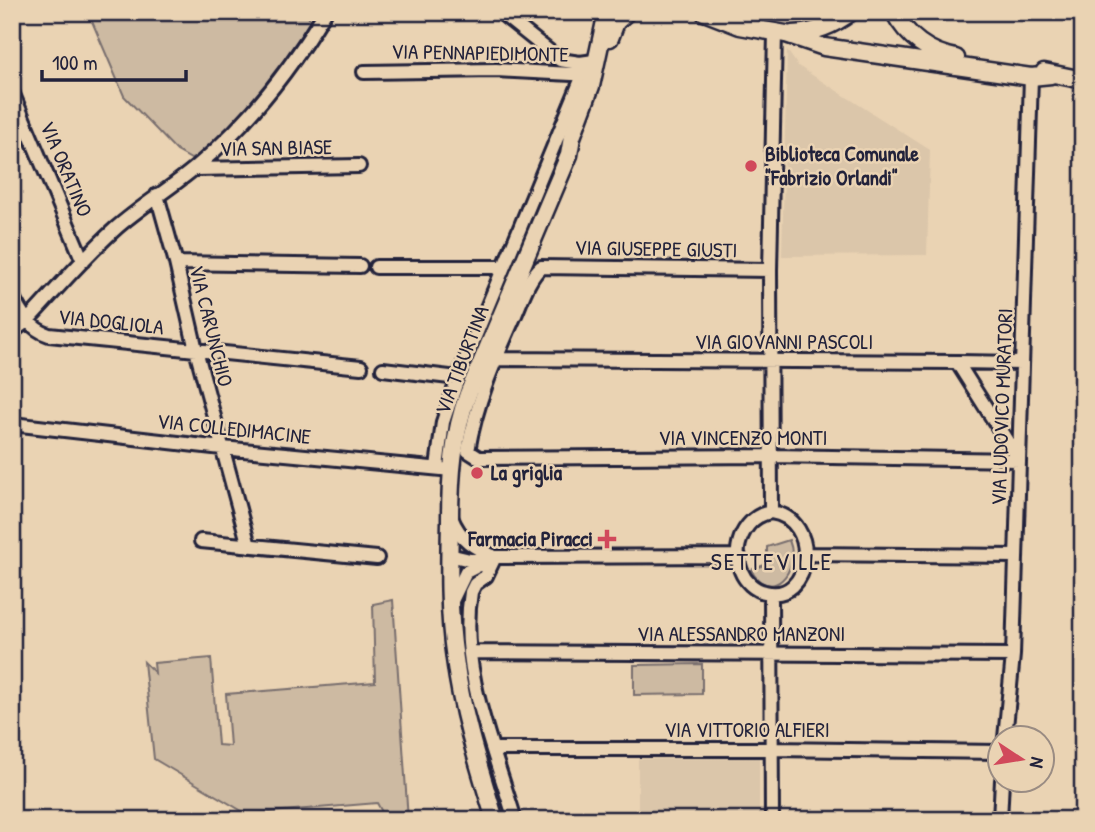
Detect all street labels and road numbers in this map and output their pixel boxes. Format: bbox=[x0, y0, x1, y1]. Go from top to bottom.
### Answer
street label: VIA PENNAPIEDIMONTE bbox=[391, 36, 569, 69]
street label: VIA ORATINO bbox=[33, 117, 100, 221]
street label: VIA SAN BIASE bbox=[220, 132, 332, 163]
street label: VIA GIUSEPPE GIUSTI bbox=[574, 233, 738, 264]
street label: VIA CARUNCHIO bbox=[182, 262, 241, 389]
street label: VIA TIBURTINA bbox=[427, 301, 496, 418]
street label: VIA DOGLIOLA bbox=[57, 302, 165, 341]
street label: VIA LUDOVICO MURATORI bbox=[984, 308, 1019, 506]
street label: VIA GIOVANNI PASCOLI bbox=[695, 327, 873, 356]
street label: VIA COLLEDIMACINE bbox=[156, 406, 312, 451]
street label: VIA VINCENZO MONTI bbox=[659, 423, 827, 452]
street label: VIA ALESSANDRO MANZONI bbox=[637, 619, 845, 648]
street label: VIA VITTORIO ALFIERI bbox=[664, 715, 830, 744]

